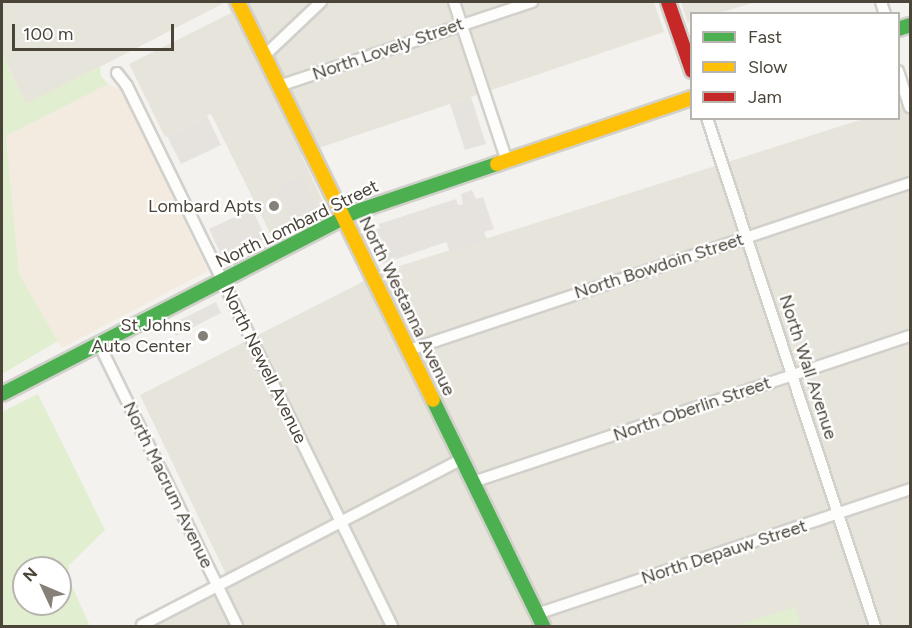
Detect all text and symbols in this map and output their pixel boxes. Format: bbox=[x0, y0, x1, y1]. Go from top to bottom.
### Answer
scale bar bbox=[15, 12, 177, 50]
legend bbox=[690, 12, 900, 120]
street label: North Lovely Street bbox=[310, 13, 466, 85]
text: 100 m bbox=[23, 23, 73, 45]
text: Fast bbox=[748, 26, 782, 48]
text: Slow bbox=[748, 56, 787, 78]
text: Jam bbox=[748, 86, 782, 108]
street label: North Lombard Street bbox=[212, 175, 382, 273]
place label: Lombard Apts bbox=[148, 195, 262, 217]
marker: Lombard Apts bbox=[267, 199, 281, 213]
street label: North Westanna Avenue bbox=[354, 213, 460, 399]
street label: North Bowdoin Street bbox=[572, 228, 746, 304]
street label: North Newell Avenue bbox=[217, 283, 311, 447]
street label: North Wall Avenue bbox=[774, 292, 842, 442]
place label: St Johns Auto Center bbox=[92, 315, 191, 358]
marker: St Johns Auto Center bbox=[196, 329, 210, 343]
street label: North Oberlin Street bbox=[610, 372, 774, 446]
street label: North Macrum Avenue bbox=[118, 398, 218, 572]
street label: North Depauw Street bbox=[638, 515, 810, 589]
north arrow bbox=[12, 556, 72, 616]
text: N bbox=[19, 563, 41, 586]

